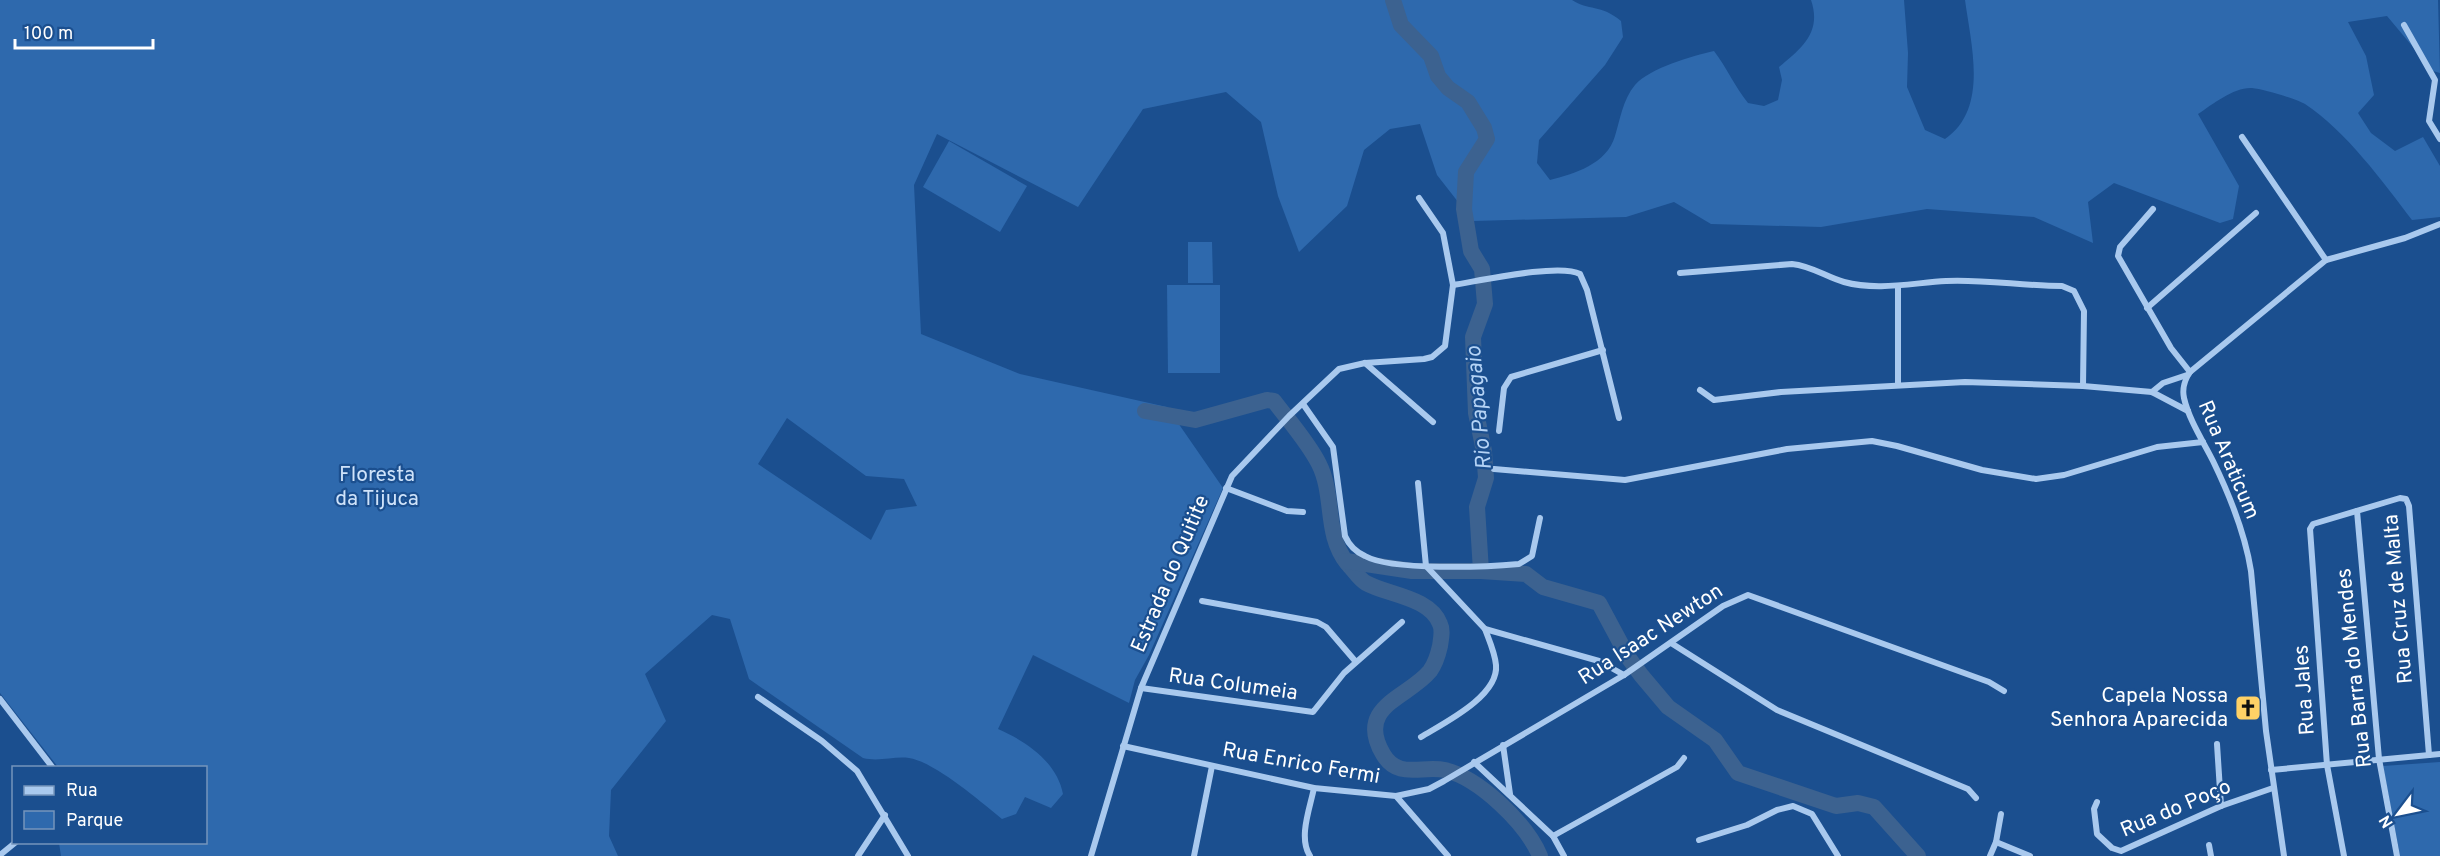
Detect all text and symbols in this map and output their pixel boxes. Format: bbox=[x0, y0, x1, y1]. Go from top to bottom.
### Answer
scale bar bbox=[15, 12, 153, 50]
text: 100 m bbox=[24, 23, 73, 46]
water label: Rio Papagaio bbox=[1461, 345, 1499, 471]
street label: Rua Araticum bbox=[2191, 397, 2265, 523]
park label: Floresta da Tijuca bbox=[335, 462, 419, 513]
street label: Estrada do Quitite bbox=[1126, 491, 1216, 657]
street label: Rua Cruz de Malta bbox=[2378, 513, 2420, 685]
street label: Rua Barra do Mendes bbox=[2331, 567, 2379, 769]
street label: Rua Isaac Newton bbox=[1574, 578, 1728, 692]
street label: Rua Jales bbox=[2288, 644, 2322, 736]
street label: Rua Columeia bbox=[1167, 663, 1299, 707]
place label: Capela Nossa Senhora Aparecida bbox=[2050, 683, 2228, 734]
church icon: Capela Nossa Senhora Aparecida bbox=[2233, 693, 2263, 723]
street label: Rua Enrico Fermi bbox=[1220, 737, 1382, 791]
legend bbox=[12, 766, 207, 844]
street label: Rua do Poço bbox=[2117, 774, 2235, 844]
text: Rua bbox=[66, 780, 97, 803]
north arrow bbox=[2368, 784, 2428, 844]
text: Parque bbox=[66, 810, 123, 833]
text: N bbox=[2375, 811, 2399, 831]

